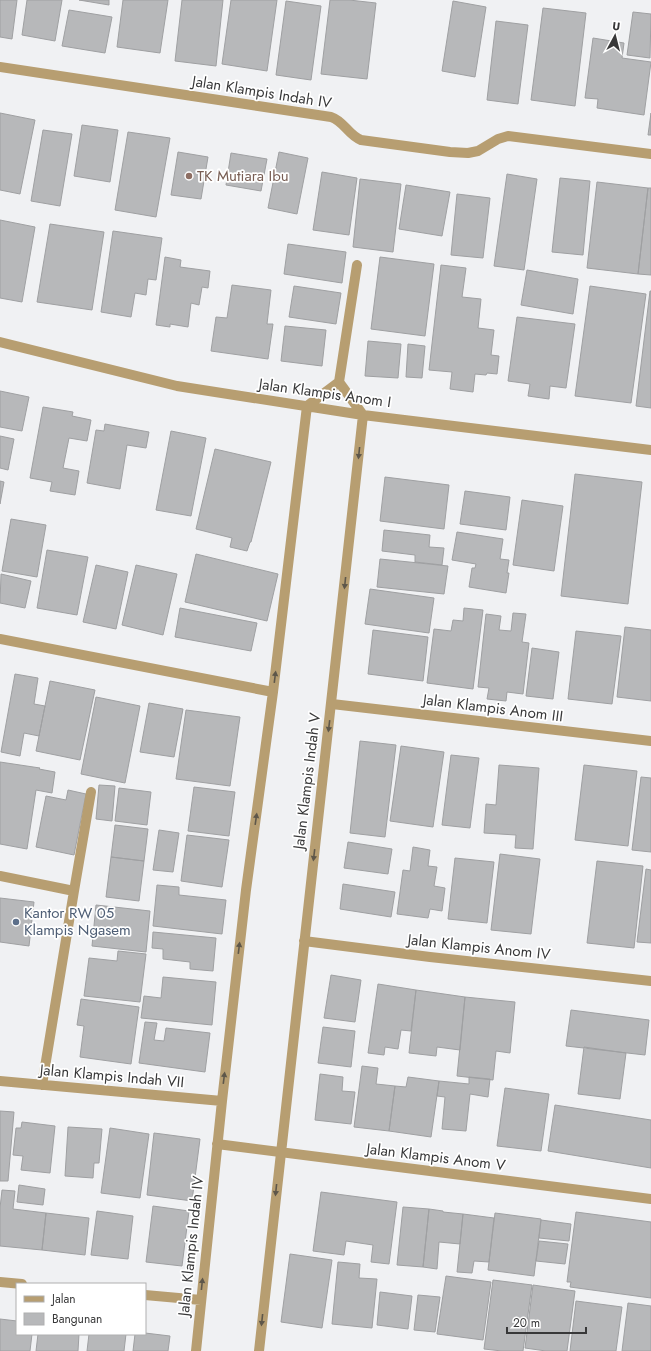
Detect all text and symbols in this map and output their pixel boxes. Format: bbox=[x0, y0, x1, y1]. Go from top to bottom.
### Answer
north arrow bbox=[595, 16, 635, 56]
text: U bbox=[611, 18, 621, 34]
street label: Jalan Klampis Indah IV bbox=[189, 70, 333, 114]
place label: TK Mutiara Ibu bbox=[197, 165, 289, 187]
marker: TK Mutiara Ibu bbox=[184, 171, 194, 181]
street label: Jalan Klampis Anom I bbox=[255, 373, 393, 413]
one-way arrow bbox=[356, 447, 362, 459]
one-way arrow bbox=[342, 576, 348, 589]
one-way arrow bbox=[271, 671, 278, 683]
street label: Jalan Klampis Anom III bbox=[420, 688, 564, 728]
street label: Jalan Klampis Indah V bbox=[287, 711, 326, 852]
one-way arrow bbox=[326, 720, 332, 732]
one-way arrow bbox=[253, 813, 259, 826]
one-way arrow bbox=[311, 849, 317, 861]
place label: Kantor RW 05 Klampis Ngasem bbox=[24, 902, 131, 941]
marker: Kantor RW 05 Klampis Ngasem bbox=[11, 917, 21, 927]
street label: Jalan Klampis Anom IV bbox=[405, 928, 552, 965]
one-way arrow bbox=[236, 942, 243, 955]
street label: Jalan Klampis Indah VII bbox=[37, 1059, 185, 1093]
one-way arrow bbox=[221, 1072, 228, 1084]
street label: Jalan Klampis Anom V bbox=[363, 1137, 507, 1176]
street label: Jalan Klampis Indah IV bbox=[172, 1175, 209, 1319]
one-way arrow bbox=[273, 1184, 280, 1196]
one-way arrow bbox=[199, 1278, 206, 1290]
legend bbox=[16, 1283, 146, 1335]
text: Jalan bbox=[50, 1290, 75, 1308]
scale bar bbox=[507, 1309, 586, 1335]
text: Bangunan bbox=[52, 1310, 102, 1328]
one-way arrow bbox=[259, 1313, 265, 1326]
text: 20 m bbox=[513, 1314, 540, 1332]

